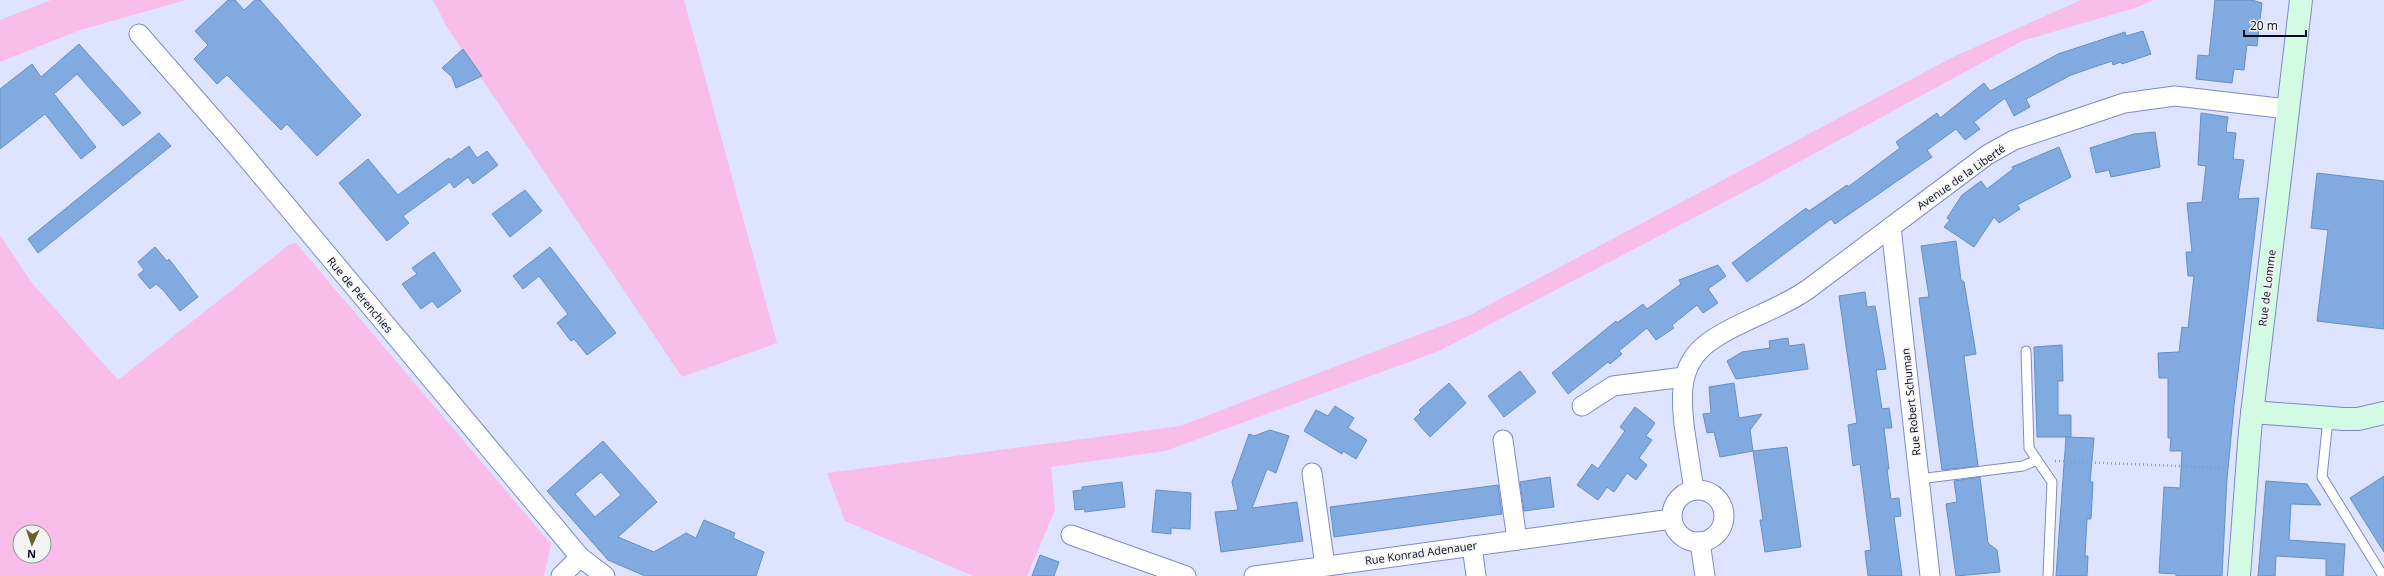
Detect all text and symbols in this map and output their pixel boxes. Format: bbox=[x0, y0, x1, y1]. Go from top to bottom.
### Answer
scale bar bbox=[2244, 12, 2306, 38]
text: 20 m bbox=[2250, 17, 2278, 34]
street label: Avenue de la Liberté bbox=[1914, 140, 2008, 213]
street label: Rue de Lomme bbox=[2254, 249, 2279, 327]
street label: Rue de Pérenchies bbox=[324, 254, 397, 336]
street label: Rue Robert Schuman bbox=[1897, 348, 1924, 457]
north arrow bbox=[12, 524, 52, 564]
street label: Rue Konrad Adenauer bbox=[1364, 537, 1478, 568]
text: N bbox=[27, 547, 36, 562]

